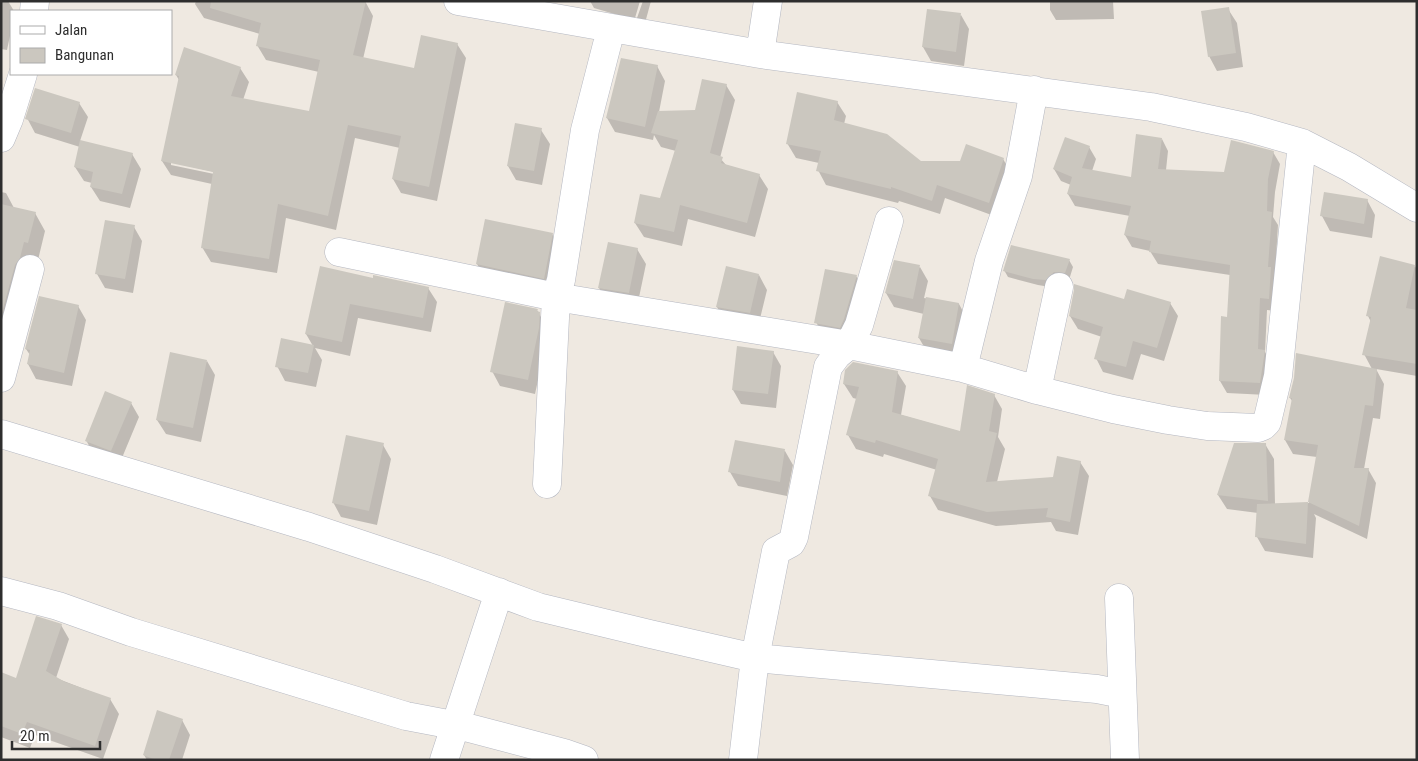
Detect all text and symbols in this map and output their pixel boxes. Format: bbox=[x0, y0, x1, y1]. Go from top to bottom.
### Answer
legend bbox=[10, 10, 172, 75]
text: Jalan bbox=[55, 21, 87, 39]
text: Bangunan bbox=[55, 46, 114, 64]
scale bar bbox=[12, 718, 100, 750]
text: 20 m bbox=[20, 727, 50, 745]

